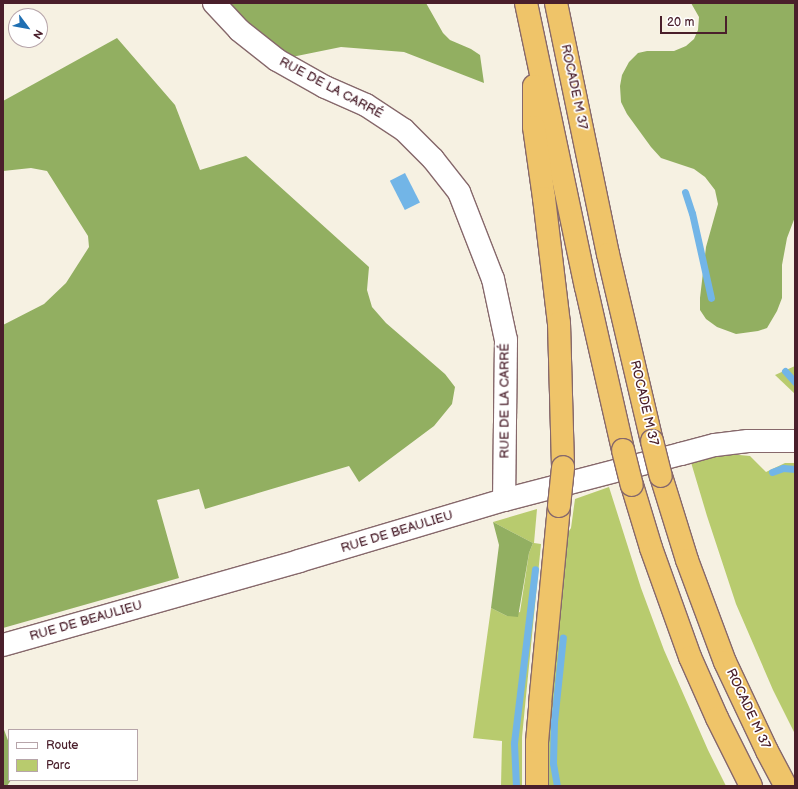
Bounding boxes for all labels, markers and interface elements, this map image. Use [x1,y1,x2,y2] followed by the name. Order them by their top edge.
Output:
[8,8,48,48] north arrow
[662,8,729,34] scale bar
[667,15,694,30] text: 20 m
[30,27,45,41] text: N
[557,43,591,131] street label: ROCADE M 37
[276,54,386,122] street label: RUE DE LA CARRÉ
[497,343,513,459] street label: RUE DE LA CARRÉ
[627,359,661,447] street label: ROCADE M 37
[339,507,455,557] street label: RUE DE BEAULIEU
[28,597,144,645] street label: RUE DE BEAULIEU
[723,666,773,752] street label: ROCADE M 37
[8,729,138,781] legend
[46,738,78,753] text: Route
[46,758,70,773] text: Parc

